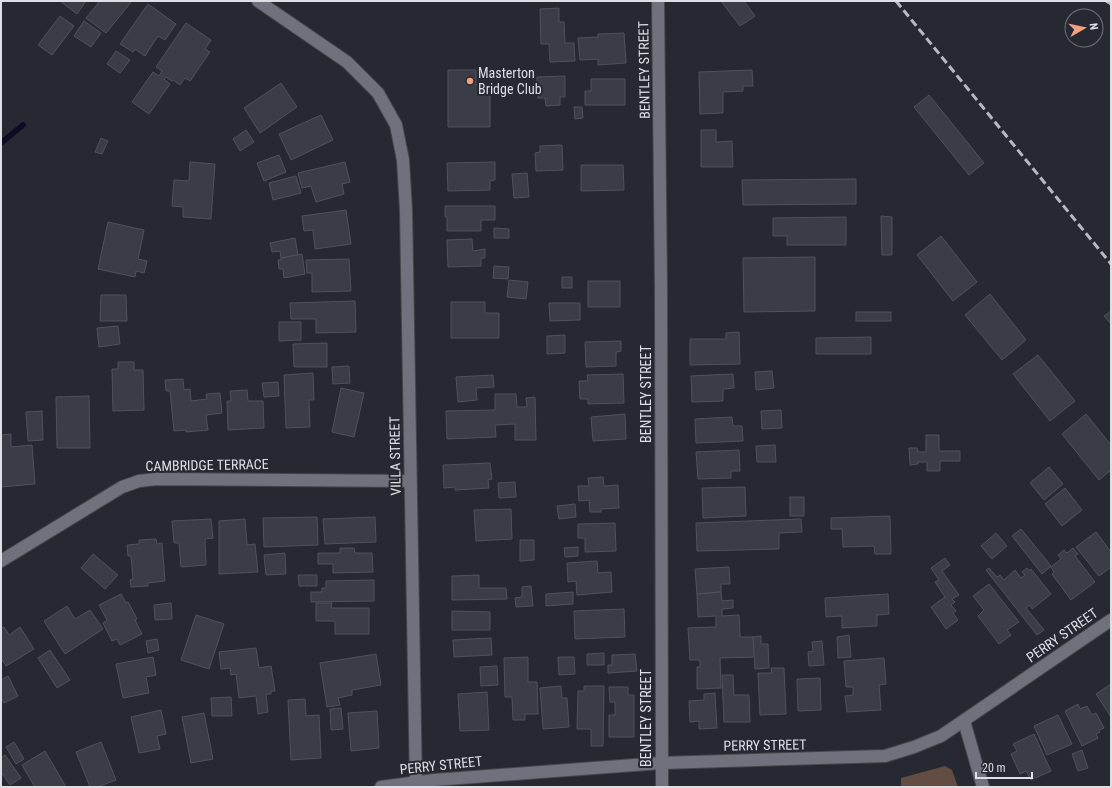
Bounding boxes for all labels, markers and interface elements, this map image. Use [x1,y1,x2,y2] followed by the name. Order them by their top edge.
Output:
[1064,8,1104,48] north arrow
[635,21,653,119] street label: BENTLEY STREET
[1086,22,1100,31] text: N
[478,65,542,97] place label: Masterton Bridge Club
[465,76,475,86] marker: Masterton Bridge Club
[638,345,654,443] street label: BENTLEY STREET
[386,416,404,496] street label: VILLA STREET
[145,456,269,474] street label: CAMBRIDGE TERRACE
[1023,605,1101,665] street label: PERRY STREET
[638,669,654,767] street label: BENTLEY STREET
[723,736,807,754] street label: PERRY STREET
[399,753,483,777] street label: PERRY STREET
[976,754,1032,780] scale bar
[982,761,1006,775] text: 20 m

